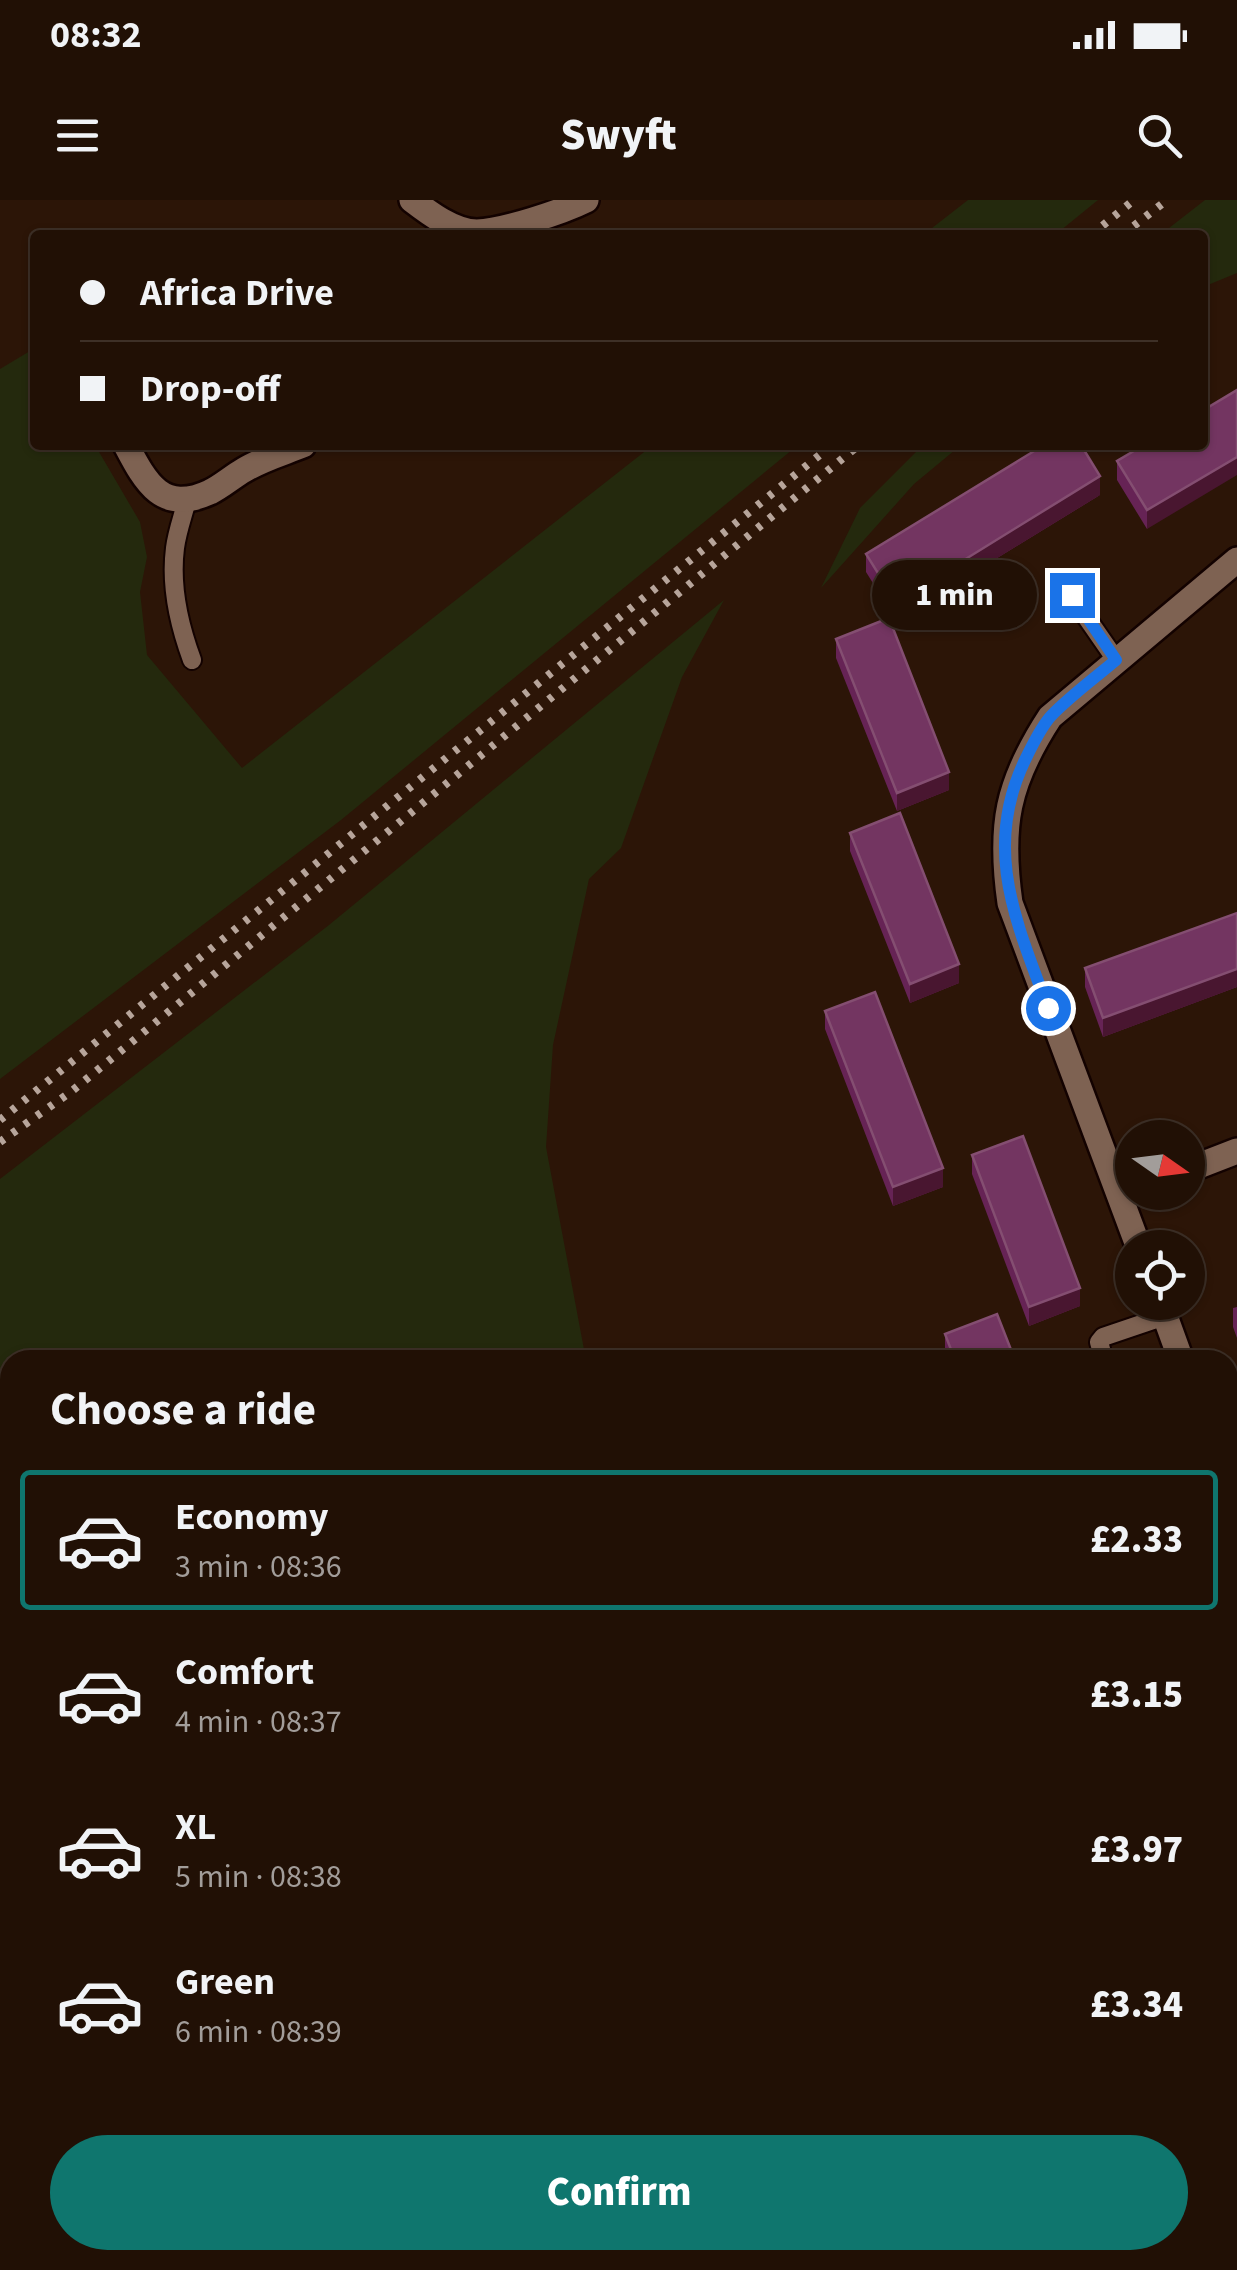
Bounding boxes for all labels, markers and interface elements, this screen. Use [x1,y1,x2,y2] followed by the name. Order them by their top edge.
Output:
[50,8,142,62] text: 08:32
[560,103,677,167] text: Swyft
[50,108,105,163] icon: menu
[1132,108,1187,163] icon: search
[140,266,334,320] text: Africa Drive
[140,362,280,416] text: Drop-off
[872,560,1037,630] callout: 1 min
[915,572,994,618] text: 1 min
[1050,573,1095,618] route end
[1026,986,1071,1031] route start
[1115,1120,1205,1210] north arrow
[1115,1120,1205,1320] map controls
[1115,1230,1205,1320] button: locate
[50,1378,316,1442] text: Choose a ride
[175,1490,328,1544] text: Economy
[55,1495,145,1585] icon: car
[1090,1513,1183,1567] text: £2.33
[175,1544,342,1590] text: 3 min · 08:36
[175,1645,314,1699] text: Comfort
[55,1650,145,1740] icon: car
[1090,1668,1183,1722] text: £3.15
[175,1699,342,1745] text: 4 min · 08:37
[175,1800,216,1854] text: XL
[55,1805,145,1895] icon: car
[1090,1823,1183,1877] text: £3.97
[175,1854,342,1900] text: 5 min · 08:38
[175,1955,275,2009] text: Green
[55,1960,145,2050] icon: car
[1090,1978,1183,2032] text: £3.34
[175,2009,342,2055] text: 6 min · 08:39
[50,2135,1188,2250] button: Confirm

